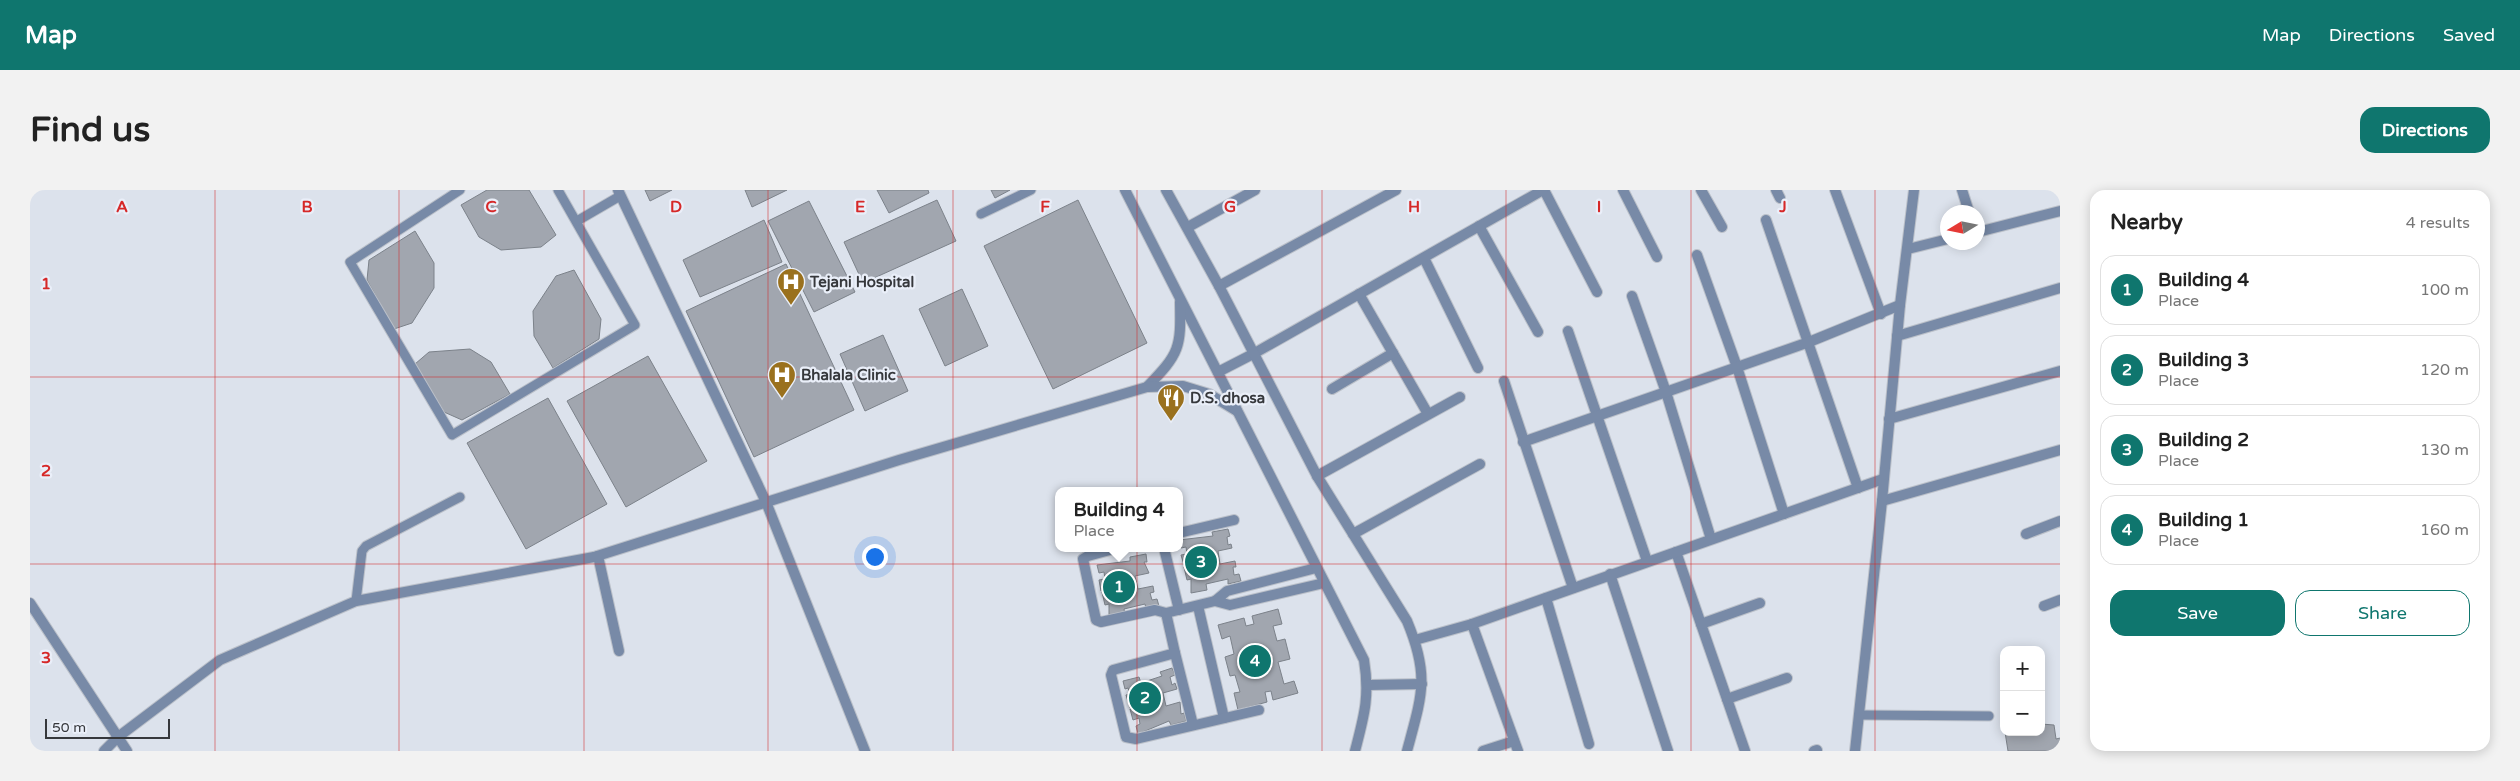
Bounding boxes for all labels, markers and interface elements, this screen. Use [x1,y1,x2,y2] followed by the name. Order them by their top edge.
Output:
[25,21,77,50] text: Map
[2262,24,2301,46] text: Map
[2329,24,2415,46] text: Directions
[2443,24,2495,46] text: Saved
[2360,107,2490,153] button: Directions
[30,109,150,151] text: Find us
[116,197,128,217] text: A
[301,197,313,217] text: B
[485,197,497,217] text: C
[670,197,682,217] text: D
[855,197,865,217] text: E
[1040,197,1050,217] text: F
[1224,197,1236,217] text: G
[1408,197,1420,217] text: H
[1597,197,1601,217] text: I
[1778,197,1787,217] text: J
[1940,205,1985,250] north arrow
[2110,210,2183,235] text: Nearby
[2406,213,2470,233] text: 4 results
[776,267,806,306] hospital icon: Tejani Hospital
[2158,269,2249,291] text: Building 4
[809,273,914,292] place label: Tejani Hospital
[41,274,51,294] text: 1
[2122,280,2132,300] text: 1
[2420,280,2469,300] text: 100 m
[2158,291,2199,311] text: Place
[2158,349,2249,371] text: Building 3
[767,360,797,399] hospital icon: Bhalala Clinic
[2122,360,2132,380] text: 2
[2420,360,2469,380] text: 120 m
[801,366,896,384] place label: Bhalala Clinic
[2158,371,2199,391] text: Place
[1156,383,1186,422] restaurant icon: D.S. dhosa
[1190,389,1265,407] place label: D.S. dhosa
[2158,429,2249,451] text: Building 2
[2122,440,2132,460] text: 3
[2420,440,2469,460] text: 130 m
[2158,451,2199,471] text: Place
[41,461,51,481] text: 2
[1055,487,1183,552] popup
[1073,499,1165,521] text: Building 4
[2158,509,2249,531] text: Building 1
[2122,520,2132,540] text: 4
[2420,520,2469,540] text: 160 m
[1073,521,1115,541] text: Place
[2158,531,2199,551] text: Place
[1185,543,1217,581] pin: 3
[862,544,888,570] your location
[1103,568,1135,606] pin: 1
[2110,590,2285,636] button: Save
[2295,590,2470,636] button: Share
[1239,642,1271,680] pin: 4
[2000,646,2045,736] map controls
[2000,646,2045,691] button: +
[41,648,51,668] text: 3
[1129,679,1161,717] pin: 2
[2000,691,2045,736] button: −
[45,716,170,739] scale bar
[52,719,86,736] text: 50 m

